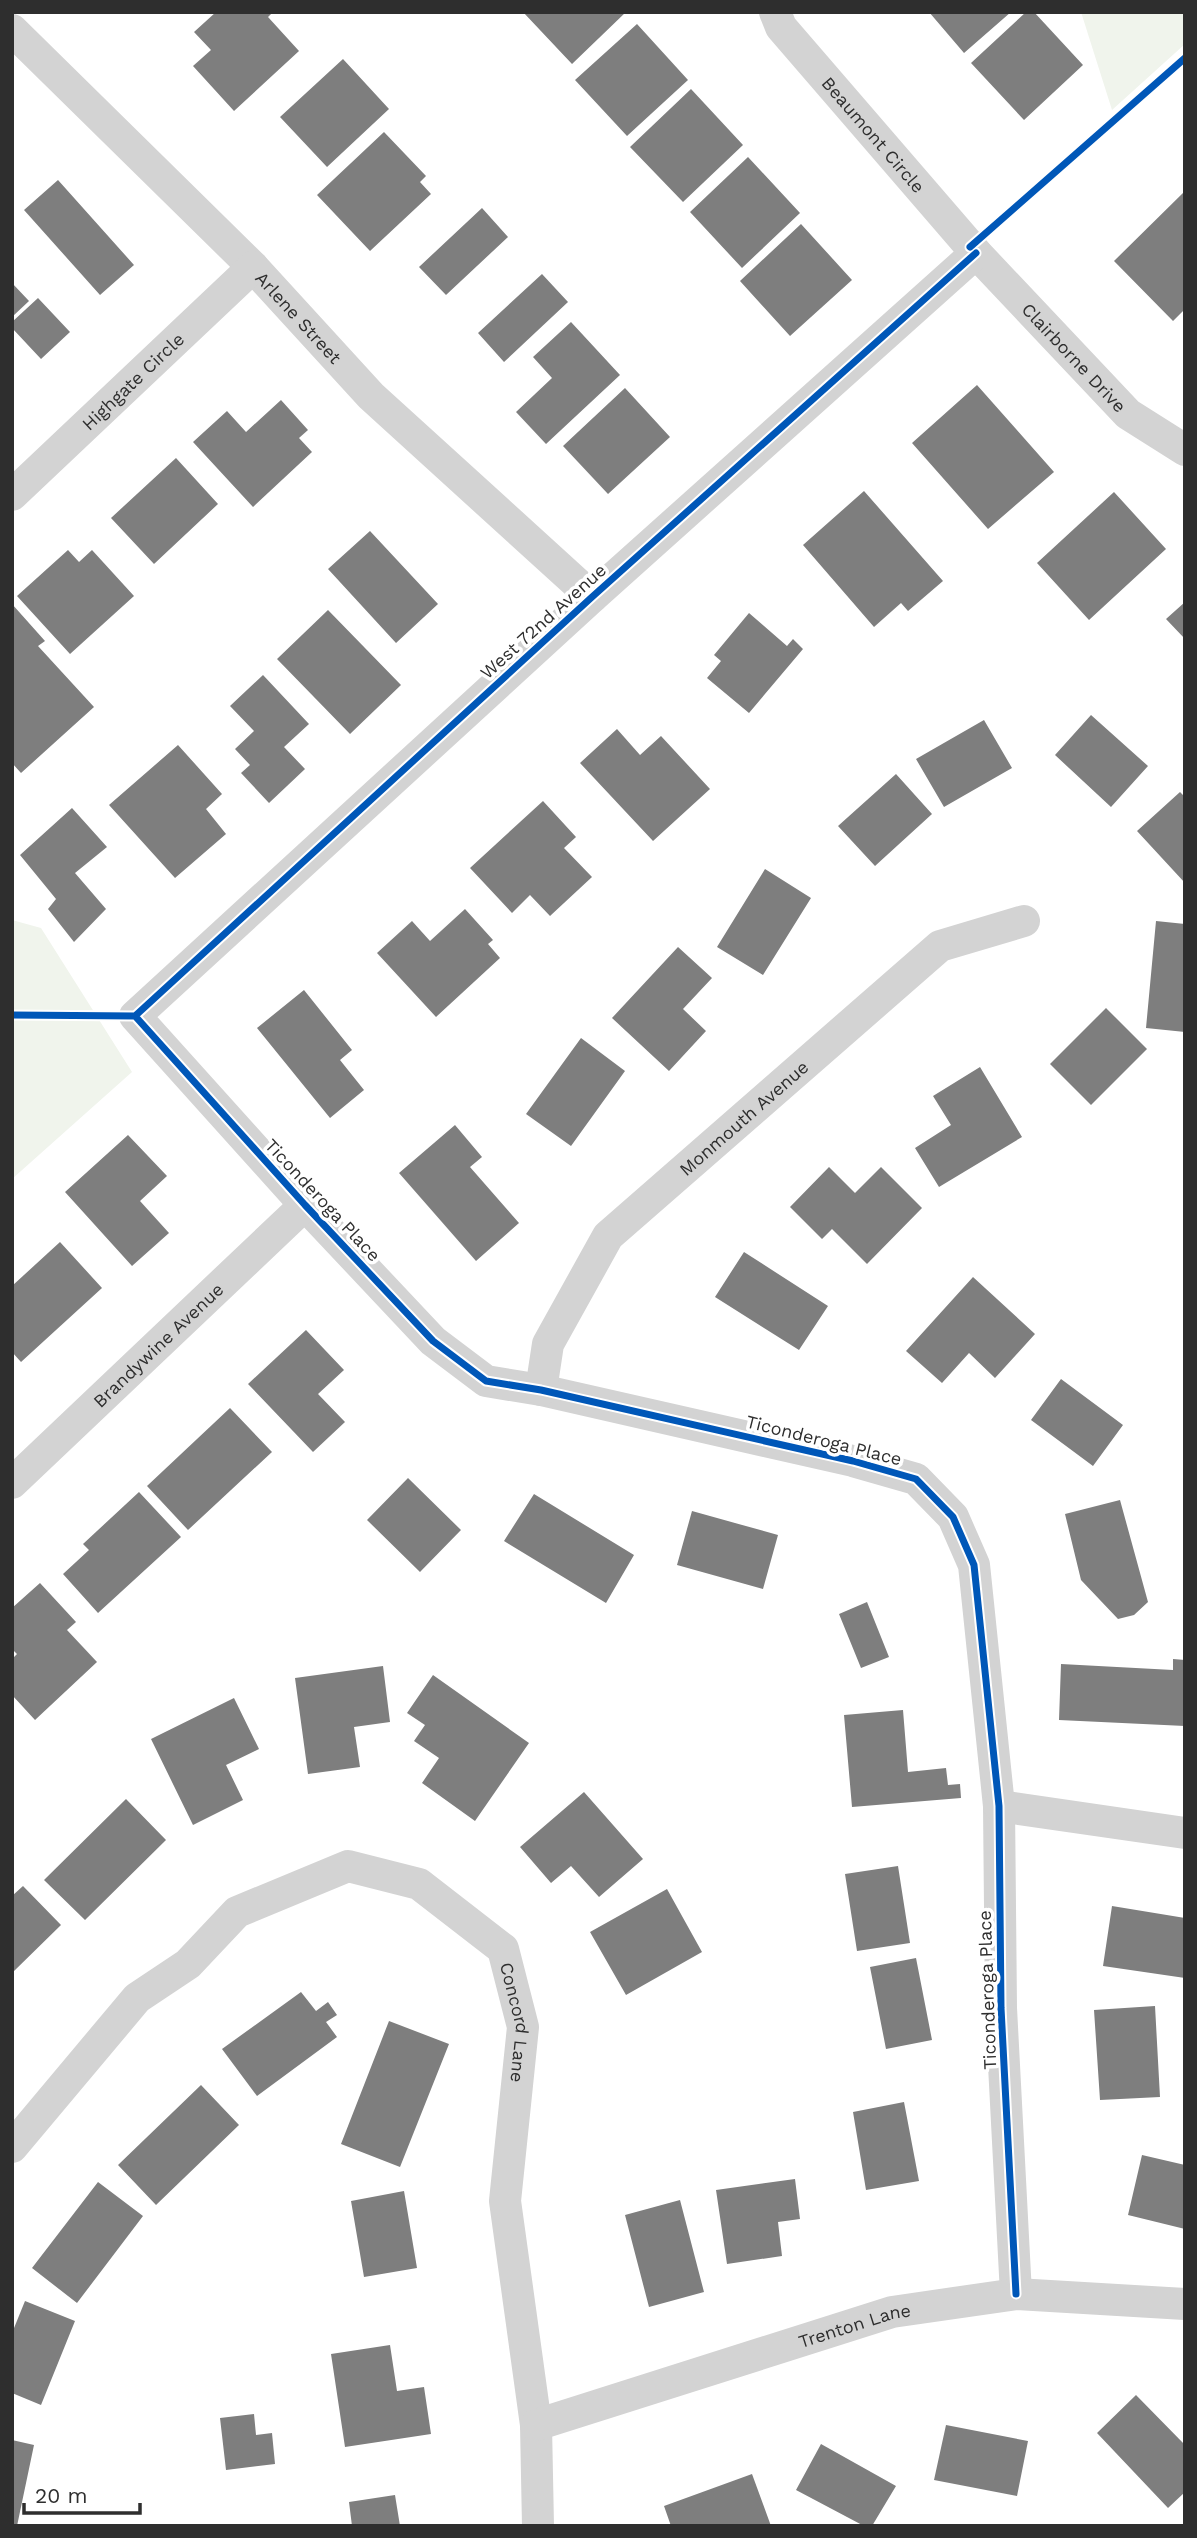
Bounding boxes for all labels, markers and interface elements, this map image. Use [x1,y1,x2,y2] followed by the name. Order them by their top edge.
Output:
[818,72,929,197] street label: Beaumont Circle
[252,267,346,368] street label: Arlene Street
[1018,298,1131,416] street label: Clairborne Drive
[77,328,188,434] street label: Highgate Circle
[476,559,610,683] street label: West 72nd Avenue
[675,1056,812,1180] street label: Monmouth Avenue
[261,1134,385,1266] street label: Ticonderoga Place
[88,1278,227,1411] street label: Brandywine Avenue
[744,1411,904,1469] street label: Ticonderoga Place
[974,1910,1000,2070] street label: Ticonderoga Place
[496,1960,534,2084] street label: Concord Lane
[796,2299,912,2352] street label: Trenton Lane
[24,2472,140,2516] scale bar
[35,2483,87,2508] text: 20 m

